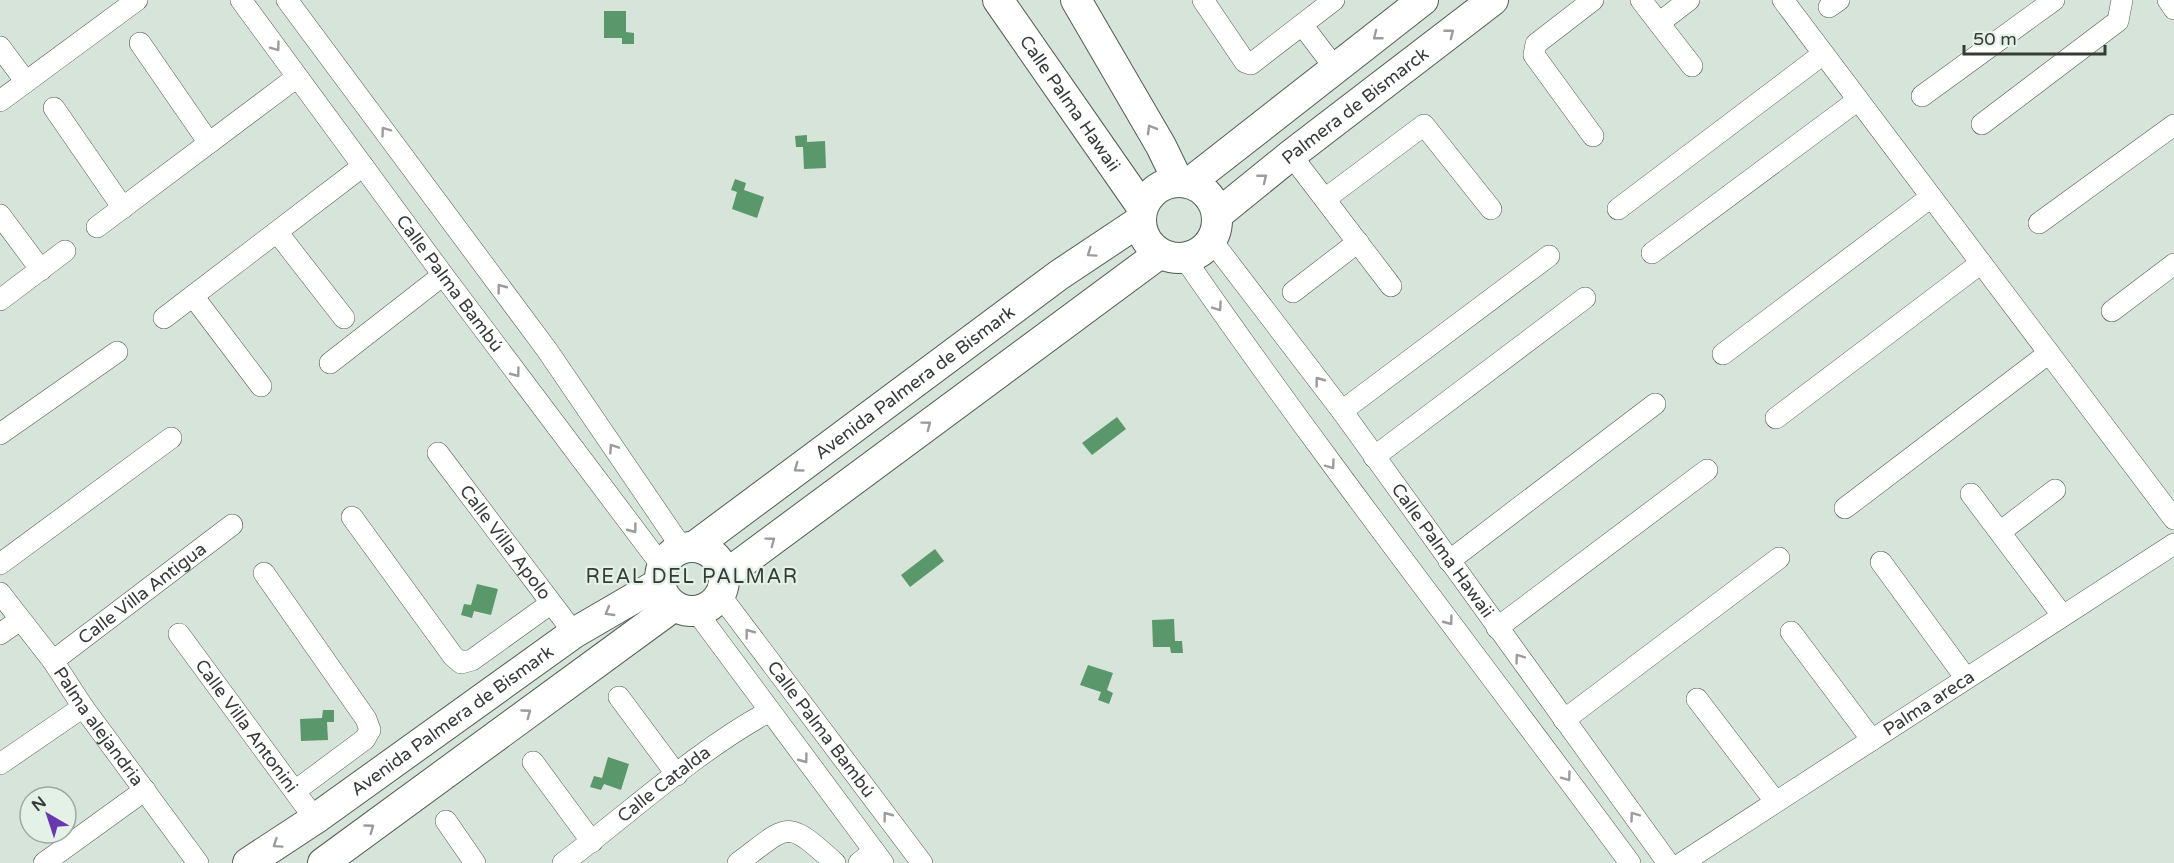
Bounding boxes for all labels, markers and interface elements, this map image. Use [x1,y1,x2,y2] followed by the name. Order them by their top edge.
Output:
[1964,18,2105,56] scale bar
[1973,28,2017,50] text: 50 m
[1373,29,1384,40] one-way arrow
[1443,29,1454,40] one-way arrow
[1015,31,1125,176] street label: Calle Palma Hawaii
[268,41,279,52] one-way arrow
[1277,42,1433,169] street label: Palmera de Bismarck
[1147,125,1159,135] one-way arrow
[381,127,392,138] one-way arrow
[1256,175,1267,186] one-way arrow
[392,210,508,356] street label: Calle Palma Bambú
[1086,246,1097,257] one-way arrow
[497,284,508,295] one-way arrow
[1211,300,1222,311] one-way arrow
[810,301,1019,464] street label: Avenida Palmera de Bismark
[509,366,520,377] one-way arrow
[1315,377,1326,388] one-way arrow
[921,421,932,432] one-way arrow
[609,443,620,454] one-way arrow
[1324,459,1335,470] one-way arrow
[794,461,805,472] one-way arrow
[1387,479,1499,622] street label: Calle Palma Hawaii
[455,481,556,604] street label: Calle Villa Apolo
[626,522,637,533] one-way arrow
[74,538,211,649] street label: Calle Villa Antigua
[765,538,776,549] one-way arrow
[585,565,799,589] district label: REAL DEL PALMAR
[605,605,615,617] one-way arrow
[1442,614,1453,625] one-way arrow
[745,629,756,640] one-way arrow
[347,640,558,801] street label: Avenida Palmera de Bismark
[1515,654,1526,665] one-way arrow
[190,655,303,797] street label: Calle Villa Antonini
[763,656,880,802] street label: Calle Palma Bambú
[49,663,148,790] street label: Palma alejandria
[1879,665,1978,741] street label: Palma areca
[521,709,532,720] one-way arrow
[613,741,715,827] street label: Calle Catalda
[797,752,808,763] one-way arrow
[1559,770,1570,781] one-way arrow
[18,785,78,845] north arrow
[28,792,50,816] text: N
[1630,811,1641,822] one-way arrow
[883,812,894,823] one-way arrow
[364,825,375,836] one-way arrow
[273,836,283,848] one-way arrow

